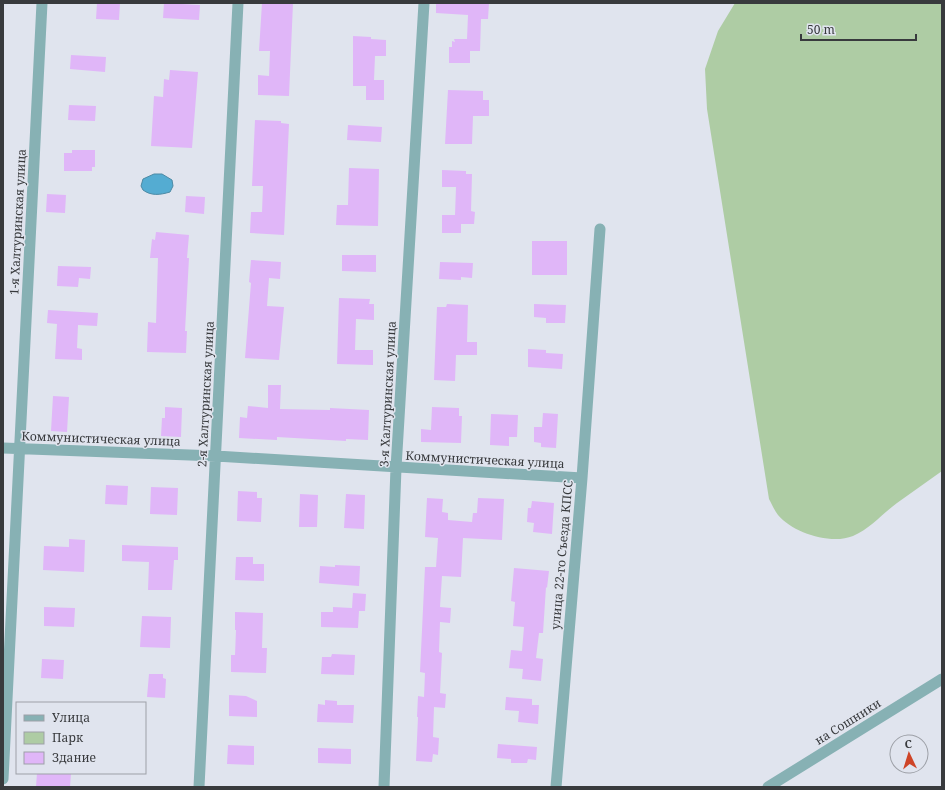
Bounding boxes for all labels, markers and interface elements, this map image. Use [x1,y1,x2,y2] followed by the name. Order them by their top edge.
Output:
[801,16,916,42] scale bar
[807,21,835,38] text: 50 m
[5,148,30,296] street label: 1-я Халтуринская улица
[193,320,218,468] street label: 2-я Халтуринская улица
[375,320,400,468] street label: 3-я Халтуринская улица
[21,427,181,450] street label: Коммунистическая улица
[405,447,565,472] street label: Коммунистическая улица
[546,480,577,630] street label: улица 22-го Съезда КПСС
[811,695,884,749] street label: на Сошники
[16,702,146,774] legend
[52,709,90,726] text: Улица
[52,729,84,746] text: Парк
[889,734,929,774] north arrow
[904,736,912,751] text: С
[52,749,96,766] text: Здание

